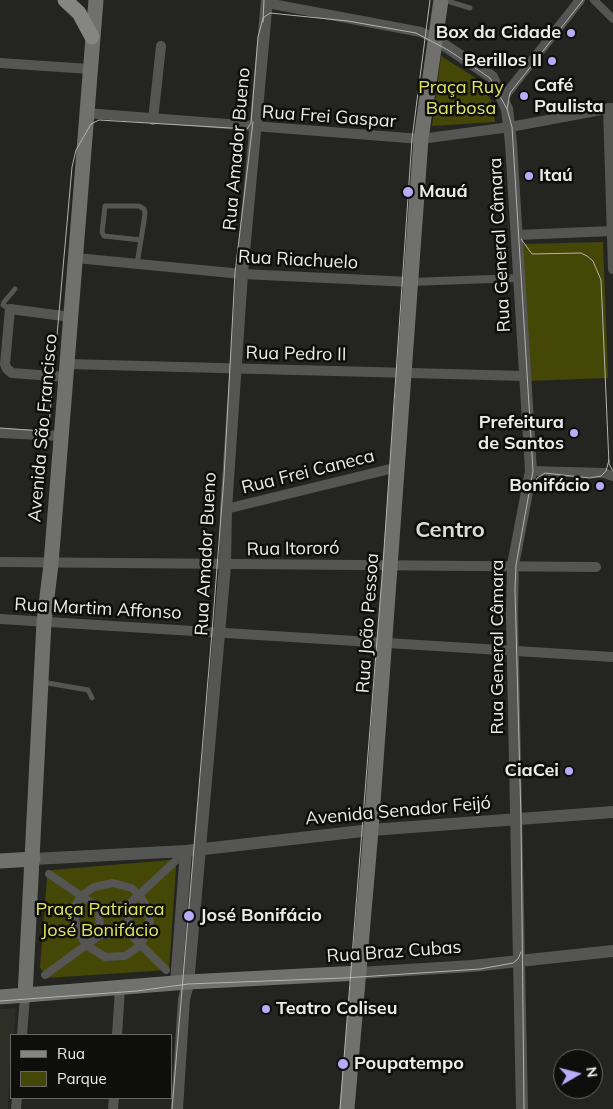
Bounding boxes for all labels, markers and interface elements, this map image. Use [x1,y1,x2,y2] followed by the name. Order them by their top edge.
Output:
[436,22,561,44] place label: Box da Cidade
[565,27,577,39] marker: Box da Cidade
[464,50,542,72] place label: Berillos II
[546,55,558,67] marker: Berillos II
[219,67,255,231] street label: Rua Amador Bueno
[534,75,604,118] place label: Café Paulista
[418,77,504,120] park label: Praça Ruy Barbosa
[518,90,530,102] marker: Café Paulista
[261,102,397,132] street label: Rua Frei Gaspar
[485,157,515,333] street label: Rua General Câmara
[539,165,573,187] place label: Itaú
[523,170,535,182] marker: Itaú
[419,181,468,203] place label: Mauá
[401,185,415,199] marker: Mauá
[237,246,359,274] street label: Rua Riachuelo
[24,333,62,523] street label: Avenida São Francisco
[245,342,347,366] street label: Rua Pedro II
[478,412,564,454] place label: Prefeitura de Santos
[568,427,580,439] marker: Prefeitura de Santos
[239,445,377,499] street label: Rua Frei Caneca
[191,472,221,636] street label: Rua Amador Bueno
[509,475,590,497] place label: Bonifácio
[594,480,606,492] marker: Bonifácio
[415,517,485,543] district label: Centro
[246,537,340,561] street label: Rua Itororó
[352,552,384,694] street label: Rua João Pessoa
[487,560,509,734] street label: Rua General Câmara
[14,594,182,624] street label: Rua Martim Affonso
[505,760,559,782] place label: CiaCei
[563,765,575,777] marker: CiaCei
[304,792,492,830] street label: Avenida Senador Feijó
[35,899,165,942] park label: Praça Patriarca José Bonifácio
[200,905,322,927] place label: José Bonifácio
[182,909,196,923] marker: José Bonifácio
[326,937,462,967] street label: Rua Braz Cubas
[276,998,397,1020] place label: Teatro Coliseu
[260,1003,272,1015] marker: Teatro Coliseu
[10,1034,172,1099] legend
[57,1044,85,1063] text: Rua
[553,1049,603,1099] north arrow
[354,1053,464,1075] place label: Poupatempo
[336,1057,350,1071] marker: Poupatempo
[582,1066,602,1079] text: N
[57,1069,107,1088] text: Parque

